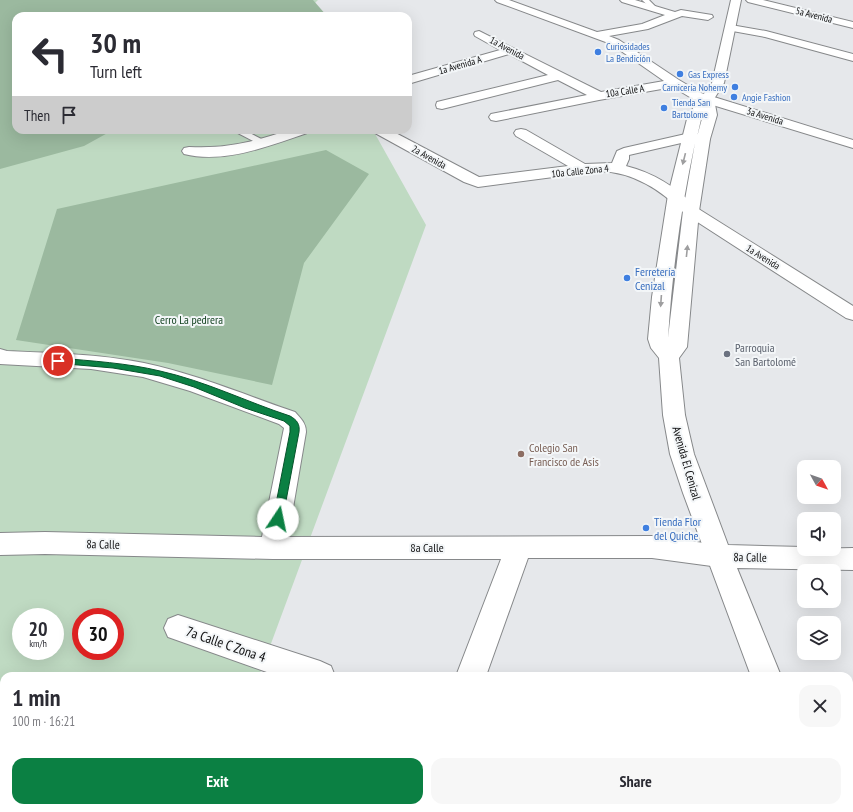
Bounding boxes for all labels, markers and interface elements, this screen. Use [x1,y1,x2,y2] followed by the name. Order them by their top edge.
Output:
[794,4,834,26] street label: 5a Avenida
[90,24,141,61] text: 30 m
[24,28,76,80] icon: left
[487,33,527,63] street label: 1a Avenida
[606,40,650,65] place label: Curiosidades La Bendición
[593,47,603,57] marker: Curiosidades La Bendición
[437,53,483,77] street label: 1a Avenida A
[90,60,142,83] text: Turn left
[688,68,729,81] place label: Gas Express
[675,69,685,79] marker: Gas Express
[605,81,646,100] street label: 10a Calle A
[662,81,727,94] place label: Carnicería Nohemy
[730,82,740,92] marker: Carnicería Nohemy
[742,91,791,104] place label: Angie Fashion
[729,92,739,102] marker: Angie Fashion
[672,96,710,121] place label: Tienda San Bartolome
[659,103,669,113] marker: Tienda San Bartolome
[58,104,80,126] icon: arrive
[745,104,785,128] street label: 3a Avenida
[24,106,50,125] text: Then
[409,142,449,172] street label: 2a Avenida
[681,153,687,166] one-way arrow
[551,161,610,180] street label: 10a Calle Zona 4
[744,242,782,272] street label: 1a Avenida
[684,245,690,257] one-way arrow
[635,264,675,293] place label: Ferretería Cenizal
[622,273,632,283] marker: Ferretería Cenizal
[657,295,664,307] one-way arrow
[155,312,223,327] park label: Cerro La pedrera
[735,340,796,369] place label: Parroquia San Bartolomé
[41,344,75,378] pin
[722,349,732,359] marker: Parroquia San Bartolomé
[47,350,69,372] icon: arrive
[669,425,705,502] street label: Avenida El Cenizal
[529,440,599,469] place label: Colegio San Francisco de Asis
[516,449,526,459] marker: Colegio San Francisco de Asis
[797,460,841,504] north arrow
[797,460,841,660] map controls
[257,498,299,540] position arrow
[797,512,841,556] button: sound
[654,514,702,543] place label: Tienda Flor del Quiche
[641,523,651,533] marker: Tienda Flor del Quiche
[86,536,120,552] street label: 8a Calle
[410,540,444,555] street label: 8a Calle
[733,549,767,565] street label: 8a Calle
[797,564,841,608] button: search
[72,608,124,660] speed limit sign: 30
[28,616,48,642] text: 20
[797,616,841,660] button: layers
[184,622,269,666] street label: 7a Calle C Zona 4
[29,637,47,650] text: km/h
[12,682,60,713] text: 1 min
[799,685,841,727] button: close
[12,713,75,730] text: 100 m · 16:21
[12,758,423,804] button: Exit
[431,758,841,804] button: Share

